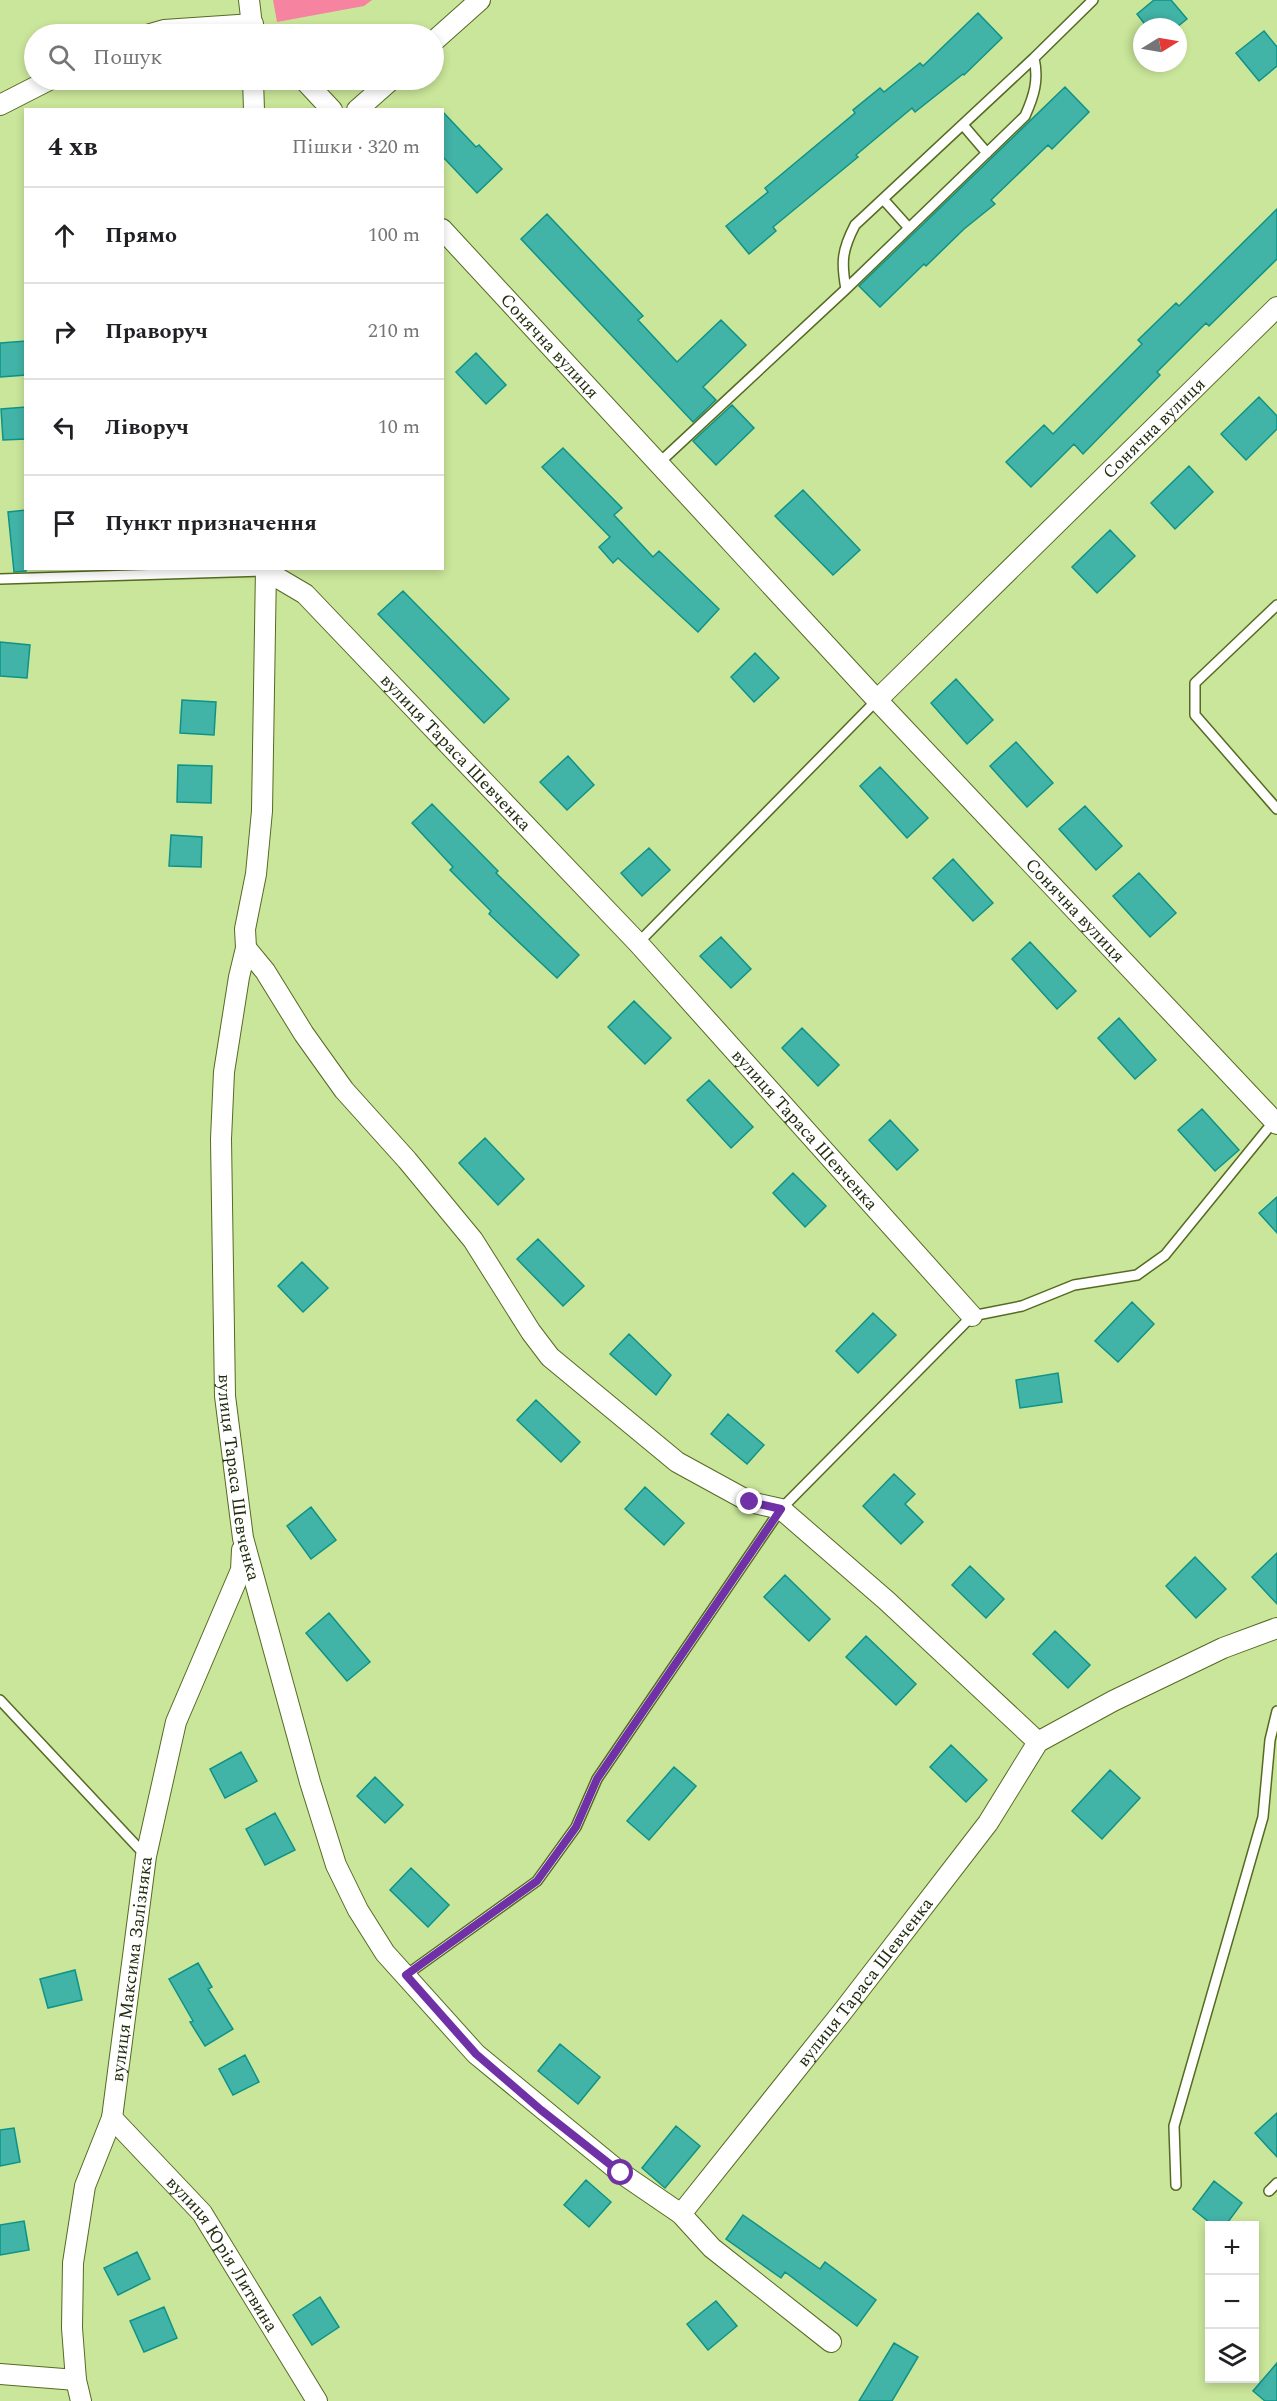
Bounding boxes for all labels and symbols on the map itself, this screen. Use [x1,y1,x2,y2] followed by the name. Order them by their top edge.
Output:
[1133,18,1187,72] north arrow
[494,287,605,405] street label: Сонячна вулиця
[1096,371,1212,486] street label: Сонячна вулиця
[374,668,538,838] street label: вулиця Тараса Шевченка
[1019,852,1131,969] street label: Сонячна вулиця
[725,1043,884,1217] street label: вулиця Тараса Шевченка
[211,1374,267,1584] street label: вулиця Тараса Шевченка
[736,1488,762,1514] route end
[104,1855,160,2083] street label: вулиця Максима Залізняка
[790,1891,940,2073] street label: вулиця Тараса Шевченка
[607,2159,633,2185] route start
[160,2170,285,2338] street label: вулиця Юрія Литвина

